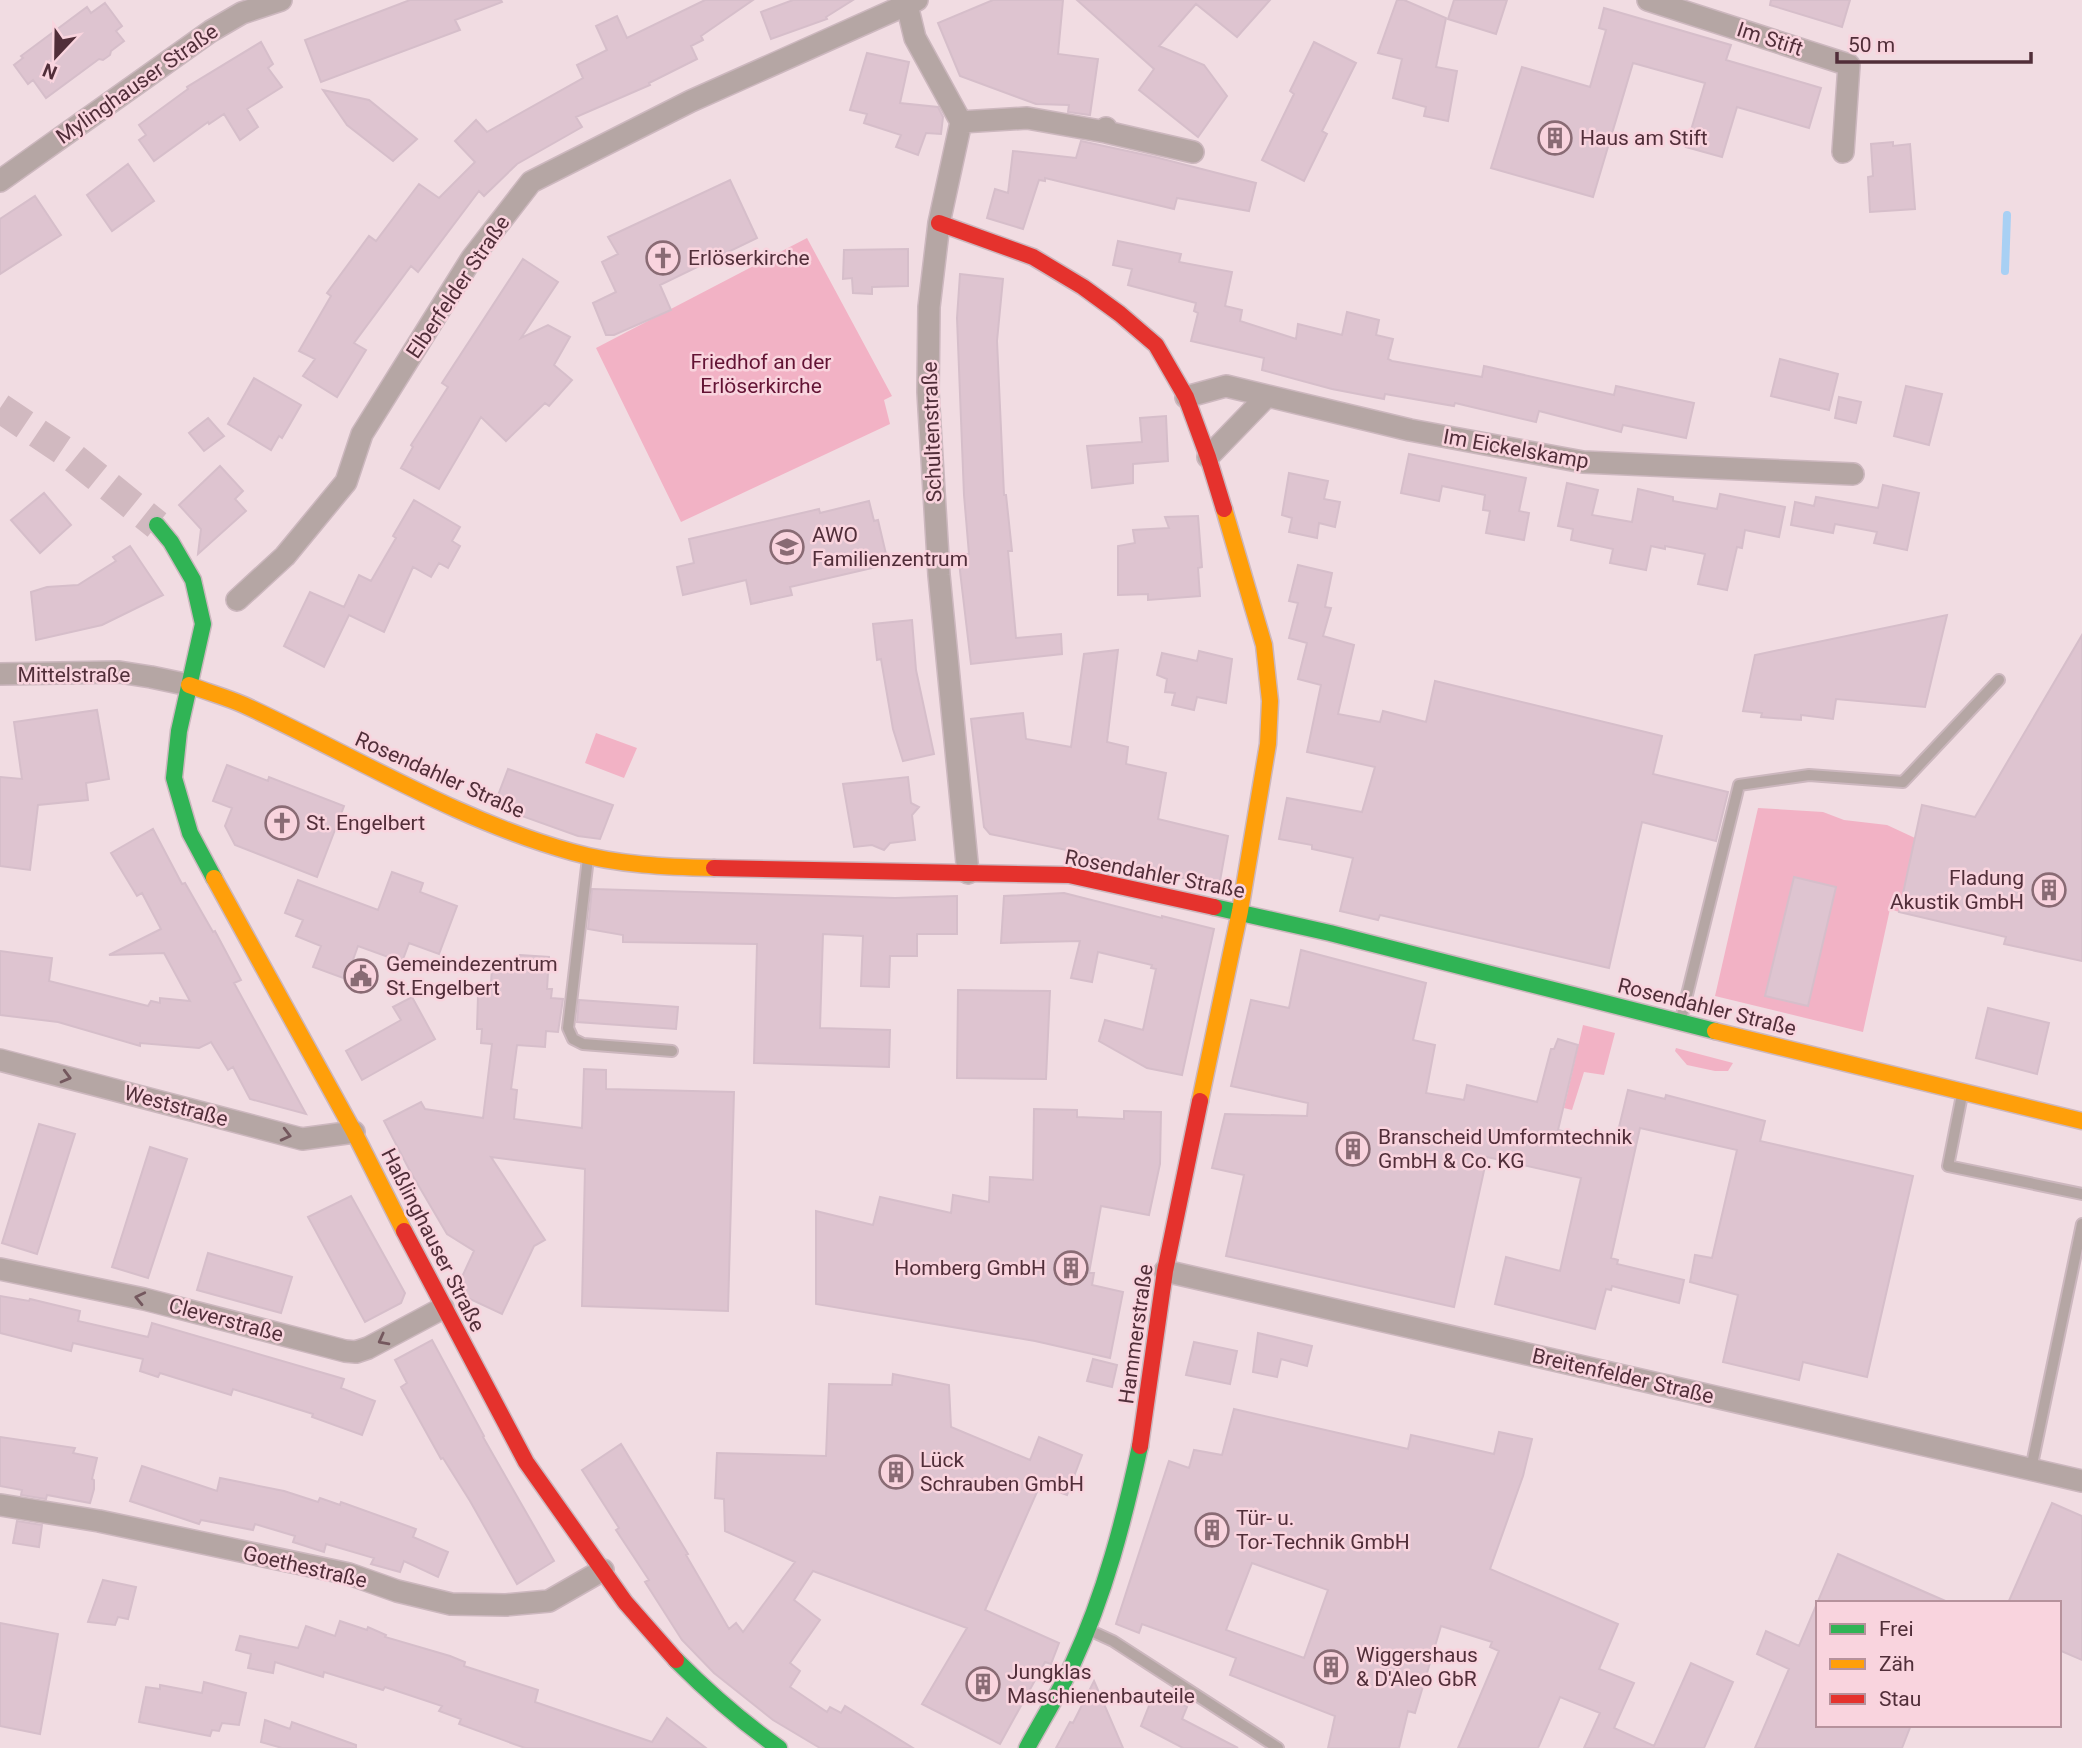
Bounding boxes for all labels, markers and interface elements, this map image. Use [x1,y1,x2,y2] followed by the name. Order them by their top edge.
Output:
[1734,17,1806,61] street label: Im Stift
[52,19,222,149] street label: Mylinghauser Straße
[21,21,91,91] north arrow
[1837,21,2031,65] scale bar
[1848,33,1895,57] text: 50 m
[39,58,60,84] text: N
[1536,119,1574,157] building icon: Haus am Stift
[1580,126,1708,150] place label: Haus am Stift
[401,211,515,363] street label: Elberfelder Straße
[644,239,682,277] church icon: Erlöserkirche
[688,246,810,270] place label: Erlöserkirche
[691,350,831,398] park label: Friedhof an der Erlöserkirche
[918,361,946,503] street label: Schultenstraße
[1441,424,1591,474] street label: Im Eickelskamp
[812,523,968,571] place label: AWO Familienzentrum
[768,528,806,566] school or university icon: AWO Familienzentrum
[18,663,130,687] street label: Mittelstraße
[352,727,528,823] street label: Rosendahler Straße
[263,804,301,842] church icon: St. Engelbert
[306,811,425,835] place label: St. Engelbert
[1063,845,1247,903] street label: Rosendahler Straße
[1890,866,2024,914] place label: Fladung Akustik GmbH
[2030,871,2068,909] building icon: Fladung Akustik GmbH
[386,952,558,1000] place label: Gemeindezentrum St.Engelbert
[342,957,380,995] public building icon: Gemeindezentrum St.Engelbert
[1615,973,1799,1041] street label: Rosendahler Straße
[60,1069,72,1083] one-way arrow
[121,1081,231,1131] street label: Weststraße
[1378,1125,1633,1173] place label: Branscheid Umformtechnik GmbH & Co. KG
[280,1127,292,1141] one-way arrow
[1334,1130,1372,1168] building icon: Branscheid Umformtechnik GmbH & Co. KG
[376,1144,490,1336] street label: Haßlinghauser Straße
[1052,1249,1090,1287] building icon: Homberg GmbH
[894,1256,1046,1280] place label: Homberg GmbH
[1114,1263,1158,1405] street label: Hammerstraße
[134,1292,146,1306] one-way arrow
[166,1293,286,1347] street label: Cleverstraße
[377,1332,390,1345] one-way arrow
[1530,1343,1716,1409] street label: Breitenfelder Straße
[920,1448,1084,1496] place label: Lück Schrauben GmbH
[877,1453,915,1491] building icon: Lück Schrauben GmbH
[1236,1506,1410,1554] place label: Tür- u. Tor-Technik GmbH
[1193,1511,1231,1549] building icon: Tür- u. Tor-Technik GmbH
[241,1541,369,1593] street label: Goethestraße
[1816,1601,2061,1727] legend
[1879,1617,1914,1641] text: Frei
[1356,1643,1478,1691] place label: Wiggershaus & D'Aleo GbR
[1312,1648,1350,1686] building icon: Wiggershaus & D'Aleo GbR
[1879,1652,1915,1676] text: Zäh
[1007,1660,1195,1708] place label: Jungklas Maschienenbauteile
[964,1665,1002,1703] building icon: Jungklas Maschienenbauteile
[1879,1687,1921,1711] text: Stau

